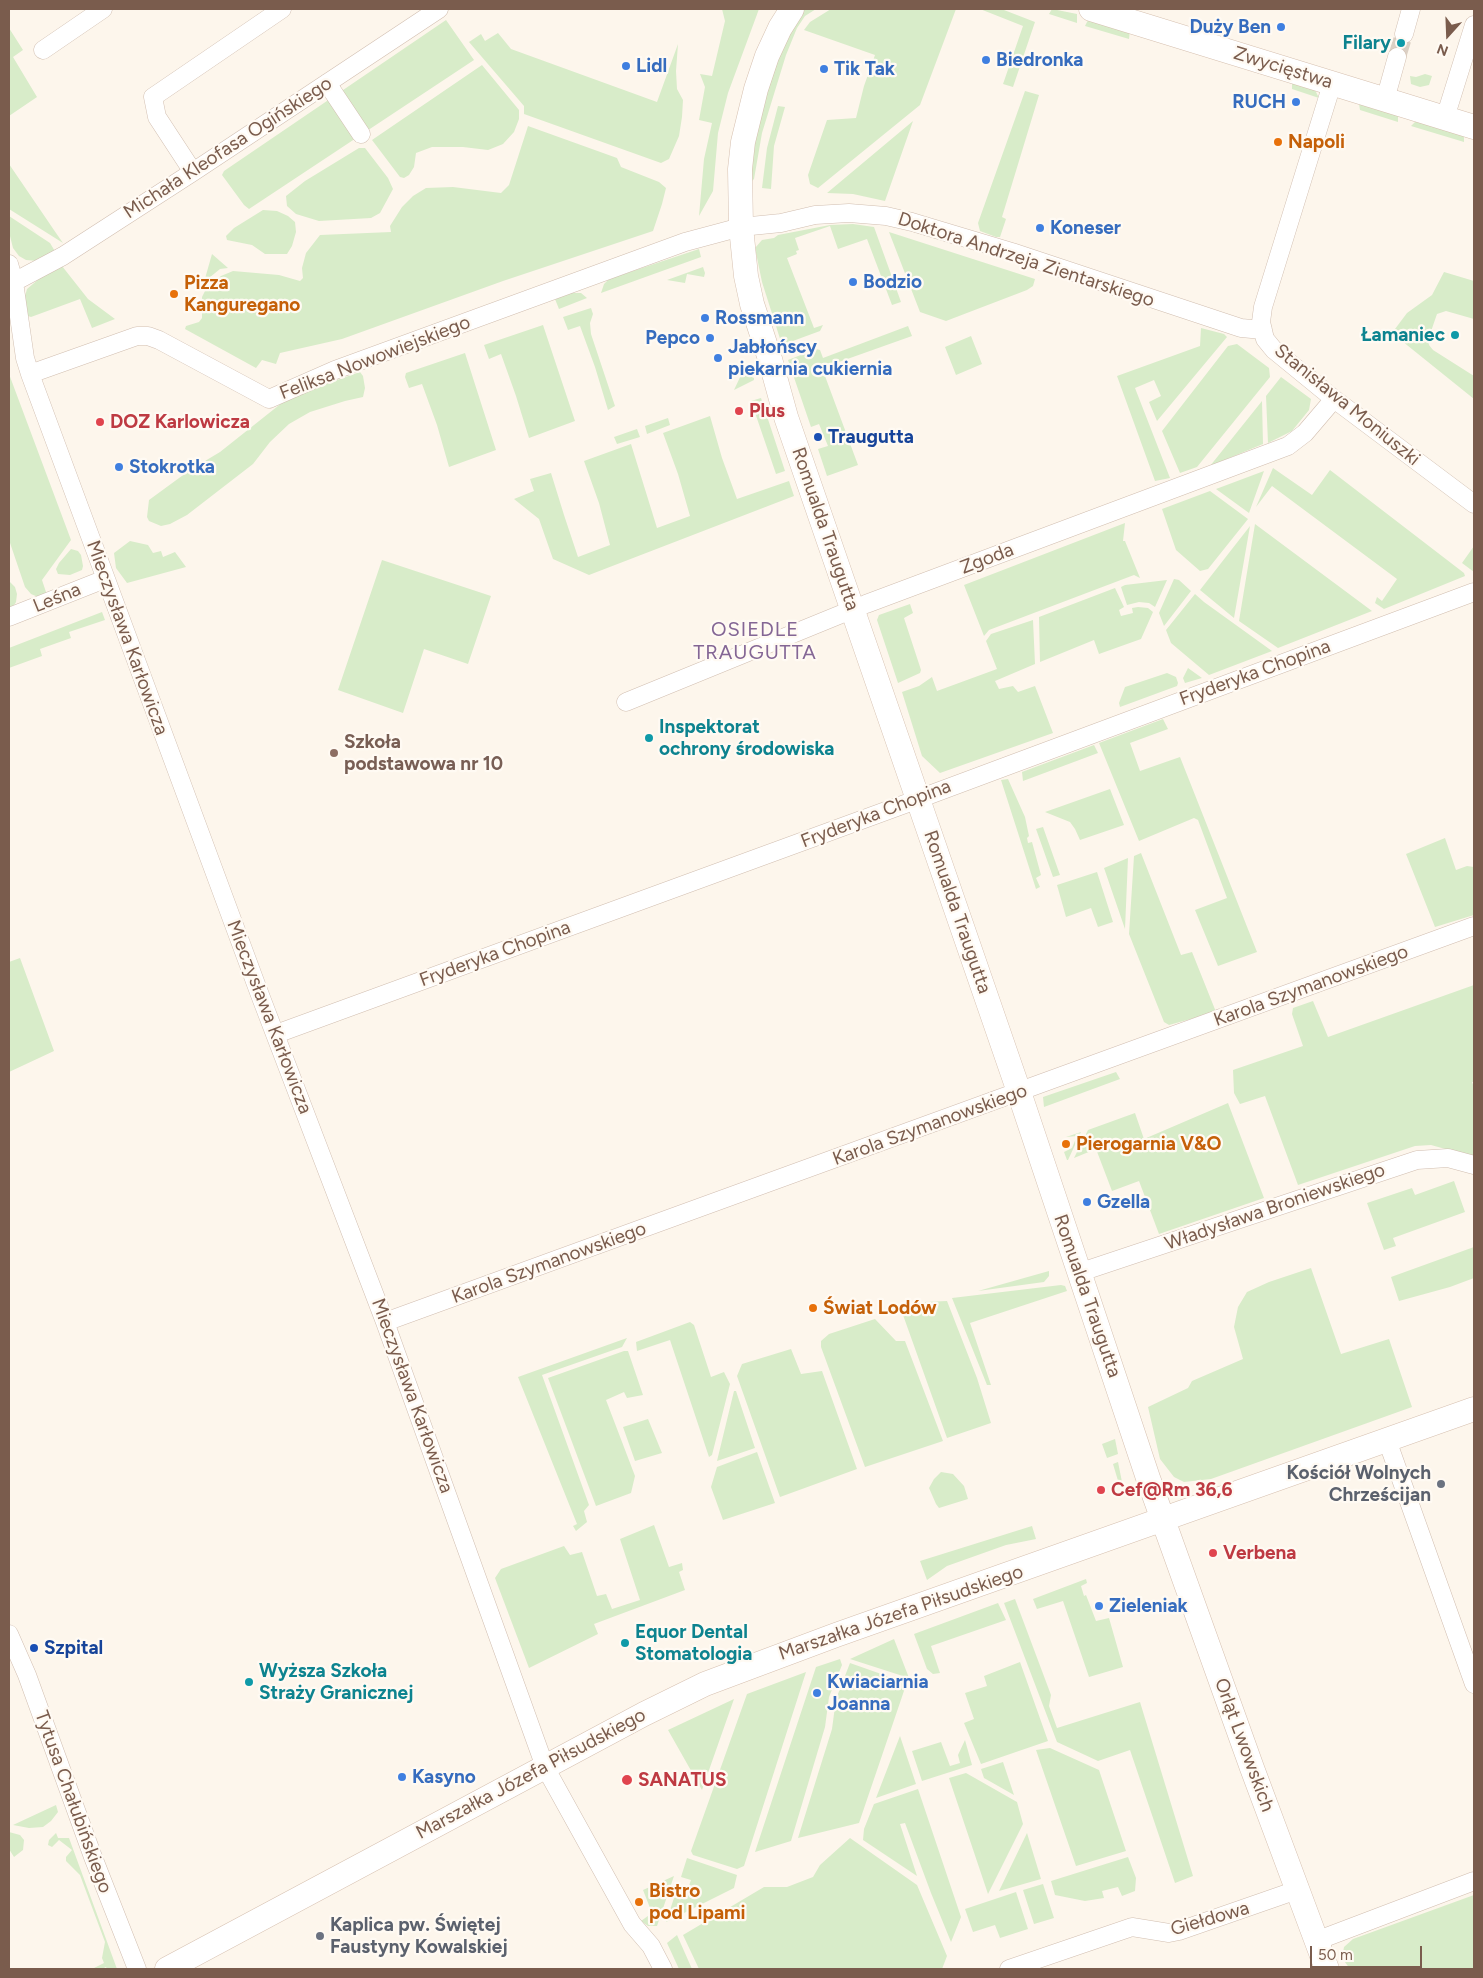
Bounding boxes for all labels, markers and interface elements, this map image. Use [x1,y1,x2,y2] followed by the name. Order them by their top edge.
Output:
[1423,10,1473,60] north arrow
[1189,16,1271,38] place label: Duży Ben
[1275,21,1287,33] marker: Duży Ben
[1343,32,1391,54] place label: Filary
[1395,37,1407,49] marker: Filary
[1435,40,1451,59] text: N
[1231,42,1335,94] street label: Zwycięstwa
[996,49,1083,71] place label: Biedronka
[980,54,992,66] marker: Biedronka
[636,55,667,77] place label: Lidl
[834,58,895,80] place label: Tik Tak
[620,60,632,72] marker: Lidl
[818,63,830,75] marker: Tik Tak
[120,72,336,224] street label: Michała Kleofasa Ogińskiego
[1232,91,1286,113] place label: RUCH
[1290,96,1302,108] marker: RUCH
[1288,131,1345,153] place label: Napoli
[1272,136,1284,148] marker: Napoli
[895,208,1157,312] street label: Doktora Andrzeja Zientarskiego
[1050,217,1121,239] place label: Koneser
[1034,222,1046,234] marker: Koneser
[863,271,922,293] place label: Bodzio
[184,272,300,316] place label: Pizza Kanguregano
[847,276,859,288] marker: Bodzio
[168,288,180,300] marker: Pizza Kanguregano
[715,307,804,329] place label: Rossmann
[276,311,474,405] street label: Feliksa Nowowiejskiego
[699,312,711,324] marker: Rossmann
[1361,324,1445,346] place label: Łamaniec
[645,327,700,349] place label: Pepco
[1449,329,1461,341] marker: Łamaniec
[704,332,716,344] marker: Pepco
[728,336,892,380] place label: Jabłońscy piekarnia cukiernia
[1270,339,1424,471] street label: Stanisława Moniuszki
[712,352,724,364] marker: Jabłońscy piekarnia cukiernia
[749,400,785,422] place label: Plus
[733,405,745,417] marker: Plus
[110,411,250,433] place label: DOZ Karlowicza
[94,416,106,428] marker: DOZ Karlowicza
[828,426,914,448] place label: Traugutta
[812,431,824,443] marker: Traugutta
[786,444,864,614] street label: Romualda Traugutta
[129,456,215,478] place label: Stokrotka
[113,461,125,473] marker: Stokrotka
[81,538,173,738] street label: Mieczysława Karłowicza
[957,538,1017,580] street label: Zgoda
[30,578,84,618] street label: Leśna
[692,618,818,665] district label: OSIEDLE TRAUGUTTA
[1176,635,1334,711] street label: Fryderyka Chopina
[659,716,834,760] place label: Inspektorat ochrony środowiska
[344,731,503,775] place label: Szkoła podstawowa nr 10
[643,732,655,744] marker: Inspektorat ochrony środowiska
[328,747,340,759] marker: Szkoła podstawowa nr 10
[798,775,954,853] street label: Fryderyka Chopina
[918,827,996,997] street label: Romualda Traugutta
[416,916,574,992] street label: Fryderyka Chopina
[222,917,316,1117] street label: Mieczysława Karłowicza
[1211,940,1411,1032] street label: Karola Szymanowskiego
[830,1079,1030,1171] street label: Karola Szymanowskiego
[1076,1133,1221,1155] place label: Pierogarnia V&O
[1060,1138,1072,1150] marker: Pierogarnia V&O
[1162,1159,1388,1255] street label: Władysława Broniewskiego
[1097,1191,1150,1213] place label: Gzella
[1081,1196,1093,1208] marker: Gzella
[1048,1211,1126,1381] street label: Romualda Traugutta
[449,1217,649,1309] street label: Karola Szymanowskiego
[366,1296,458,1496] street label: Mieczysława Karłowicza
[823,1297,937,1319] place label: Świat Lodów
[807,1302,819,1314] marker: Świat Lodów
[1286,1462,1431,1506] place label: Kościół Wolnych Chrześcijan
[1435,1478,1447,1490] marker: Kościół Wolnych Chrześcijan
[1111,1479,1232,1501] place label: Cef@Rm 36,6
[1095,1484,1107,1496] marker: Cef@Rm 36,6
[1223,1542,1296,1564] place label: Verbena
[1207,1547,1219,1559] marker: Verbena
[776,1560,1026,1666] street label: Marszałka Józefa Piłsudskiego
[1109,1595,1188,1617] place label: Zieleniak
[1093,1600,1105,1612] marker: Zieleniak
[635,1621,752,1665] place label: Equor Dental Stomatologia
[44,1637,103,1659] place label: Szpital
[619,1637,631,1649] marker: Equor Dental Stomatologia
[28,1642,40,1654] marker: Szpital
[259,1660,414,1704] place label: Wyższa Szkoła Straży Granicznej
[827,1671,929,1715] place label: Kwiaciarnia Joanna
[1209,1675,1279,1815] street label: Orląt Lwowskich
[243,1676,255,1688] marker: Wyższa Szkoła Straży Granicznej
[811,1687,823,1699] marker: Kwiaciarnia Joanna
[412,1704,650,1844] street label: Marszałka Józefa Piłsudskiego
[29,1708,117,1896] street label: Tytusa Chałubińskiego
[412,1766,476,1788] place label: Kasyno
[638,1769,726,1791] place label: SANATUS
[396,1771,408,1783] marker: Kasyno
[620,1773,634,1787] marker: SANATUS
[649,1880,746,1924] place label: Bistro pod Lipami
[633,1896,645,1908] marker: Bistro pod Lipami
[1168,1897,1252,1941] street label: Giełdowa
[330,1914,508,1958] place label: Kaplica pw. Świętej Faustyny Kowalskiej
[314,1930,326,1942] marker: Kaplica pw. Świętej Faustyny Kowalskiej
[1313,1936,1426,1968] scale bar
[1318,1946,1353,1964] text: 50 m

